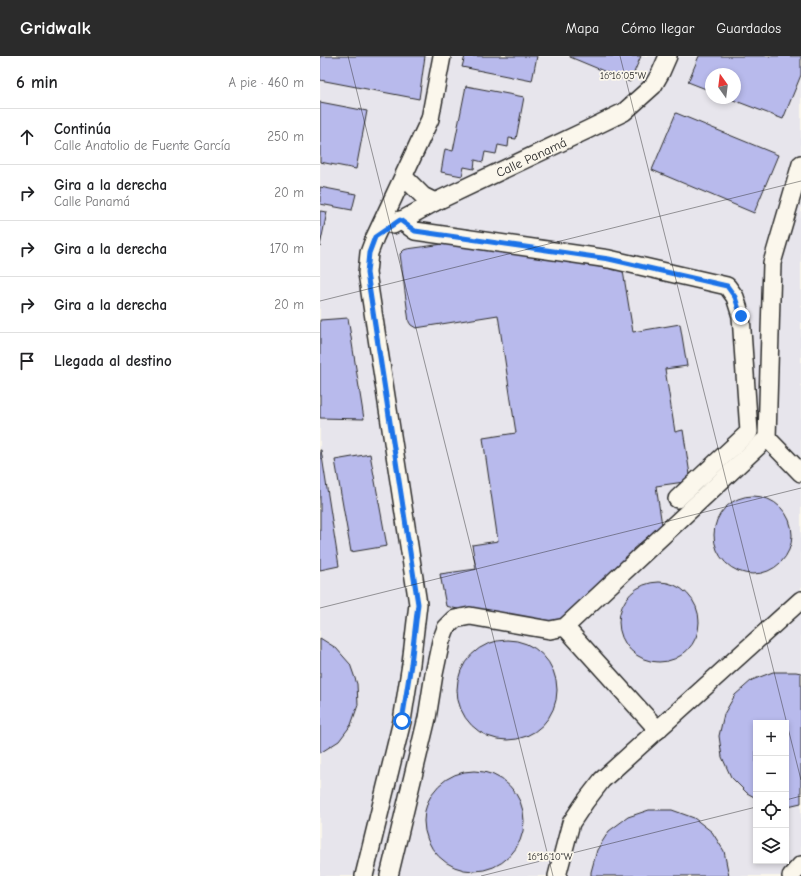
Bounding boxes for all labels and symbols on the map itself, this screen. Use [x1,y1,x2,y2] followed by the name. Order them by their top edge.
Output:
[705,68,741,104] north arrow
[600,70,646,82] text: 16°16'05"W
[494,135,569,180] street label: Calle Panamá
[732,307,750,325] route end
[393,712,411,730] route start
[528,851,573,863] text: 16°16'10"W

